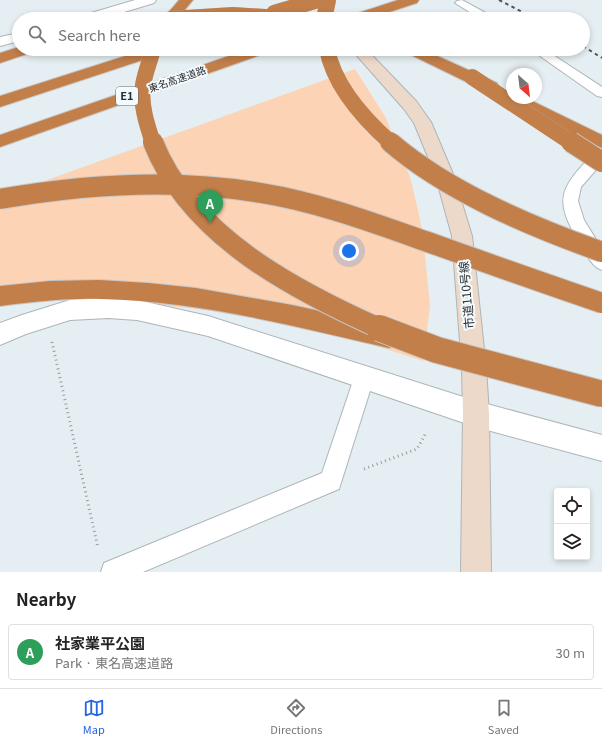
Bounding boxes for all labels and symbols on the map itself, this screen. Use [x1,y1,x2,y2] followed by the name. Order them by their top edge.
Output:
[146,62,208,95] street label: 東名高速道路
[506,68,542,104] north arrow
[116,87,138,105] road number: E1
[197,190,223,223] pin: A
[339,241,359,261] your location
[454,261,477,330] street label: 市道110号線

